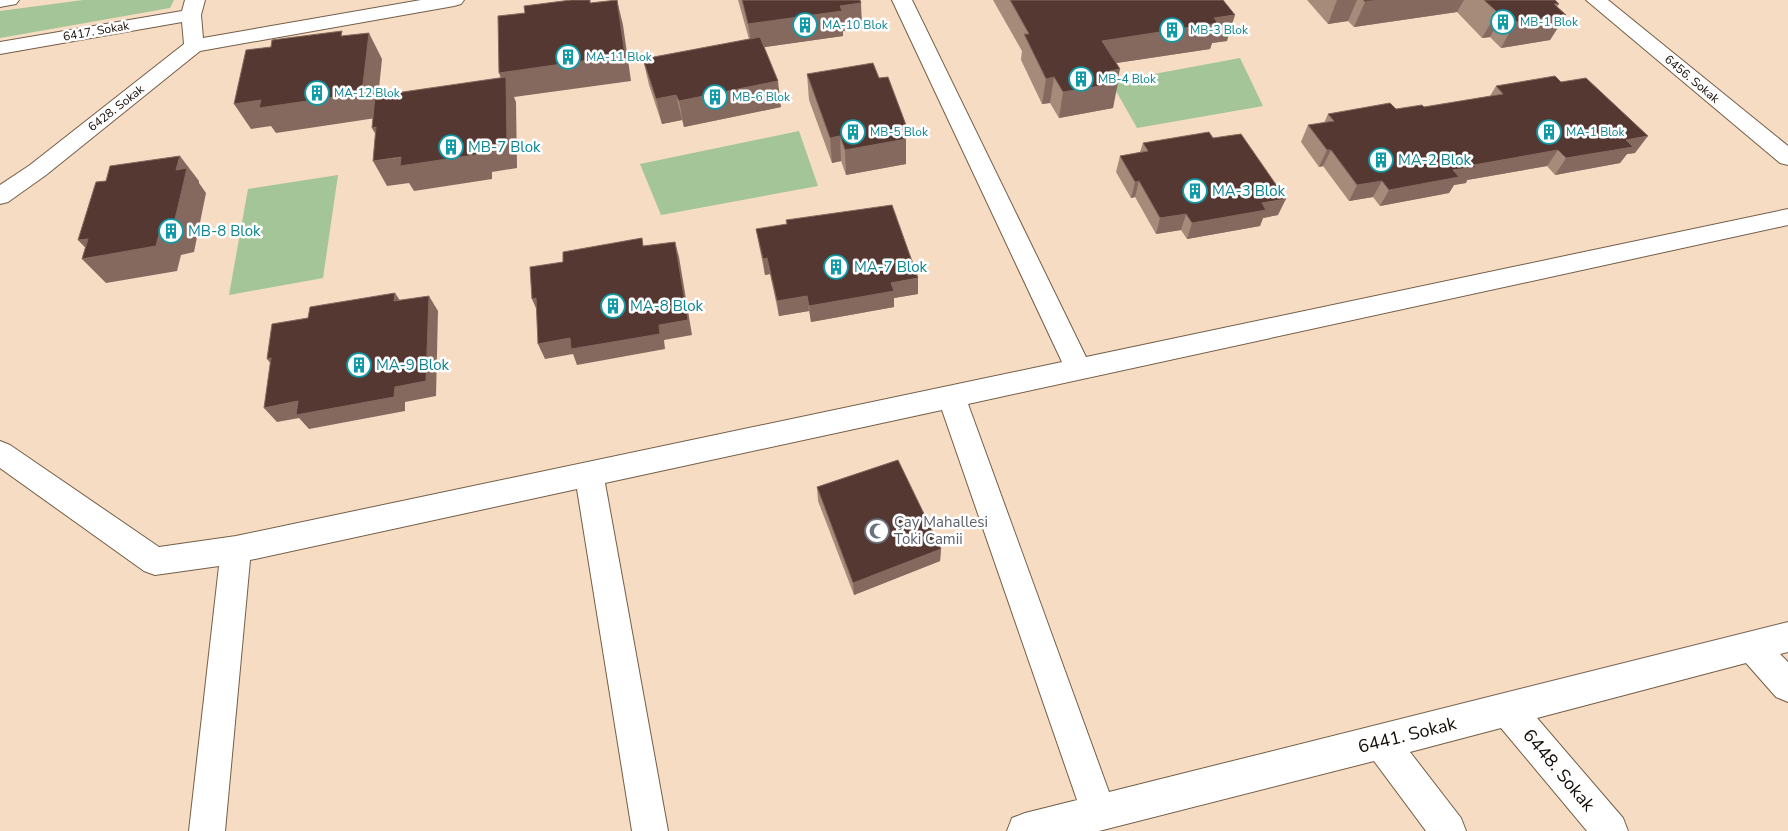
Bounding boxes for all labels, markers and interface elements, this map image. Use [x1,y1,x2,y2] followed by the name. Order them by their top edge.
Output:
[1490,9,1516,35] building icon: MB-1 Blok
[792,12,818,38] building icon: MA-10 Blok
[1520,14,1579,30] place label: MB-1 Blok
[62,17,131,45] street label: 6417. Sokak
[822,17,889,33] place label: MA-10 Blok
[1159,17,1185,43] building icon: MB-3 Blok
[1190,22,1249,38] place label: MB-3 Blok
[555,44,581,70] building icon: MA-11 Blok
[586,49,653,65] place label: MA-11 Blok
[1661,51,1724,107] street label: 6456. Sokak
[1068,66,1094,92] building icon: MB-4 Blok
[1098,71,1157,87] place label: MB-4 Blok
[85,80,148,135] street label: 6428. Sokak
[304,80,330,106] building icon: MA-12 Blok
[702,84,728,110] building icon: MB-6 Blok
[334,85,401,101] place label: MA-12 Blok
[732,89,791,105] place label: MB-6 Blok
[840,119,866,145] building icon: MB-5 Blok
[1536,119,1562,145] building icon: MA-1 Blok
[870,124,929,140] place label: MB-5 Blok
[1566,124,1625,140] place label: MA-1 Blok
[438,134,464,160] building icon: MB-7 Blok
[468,137,541,157] place label: MB-7 Blok
[1368,147,1394,173] building icon: MA-2 Blok
[1398,150,1472,170] place label: MA-2 Blok
[1182,178,1208,204] building icon: MA-3 Blok
[1212,181,1286,201] place label: MA-3 Blok
[158,218,184,244] building icon: MB-8 Blok
[188,221,261,241] place label: MB-8 Blok
[823,254,849,280] building icon: MA-7 Blok
[854,257,928,277] place label: MA-7 Blok
[600,293,626,319] building icon: MA-8 Blok
[630,296,704,316] place label: MA-8 Blok
[346,352,372,378] building icon: MA-9 Blok
[376,355,450,375] place label: MA-9 Blok
[894,512,988,549] place label: Çay Mahallesi Toki Camii
[864,518,890,544] mosque icon: Çay Mahallesi Toki Camii
[1355,711,1460,759] street label: 6441. Sokak
[1518,724,1601,817] street label: 6448. Sokak

